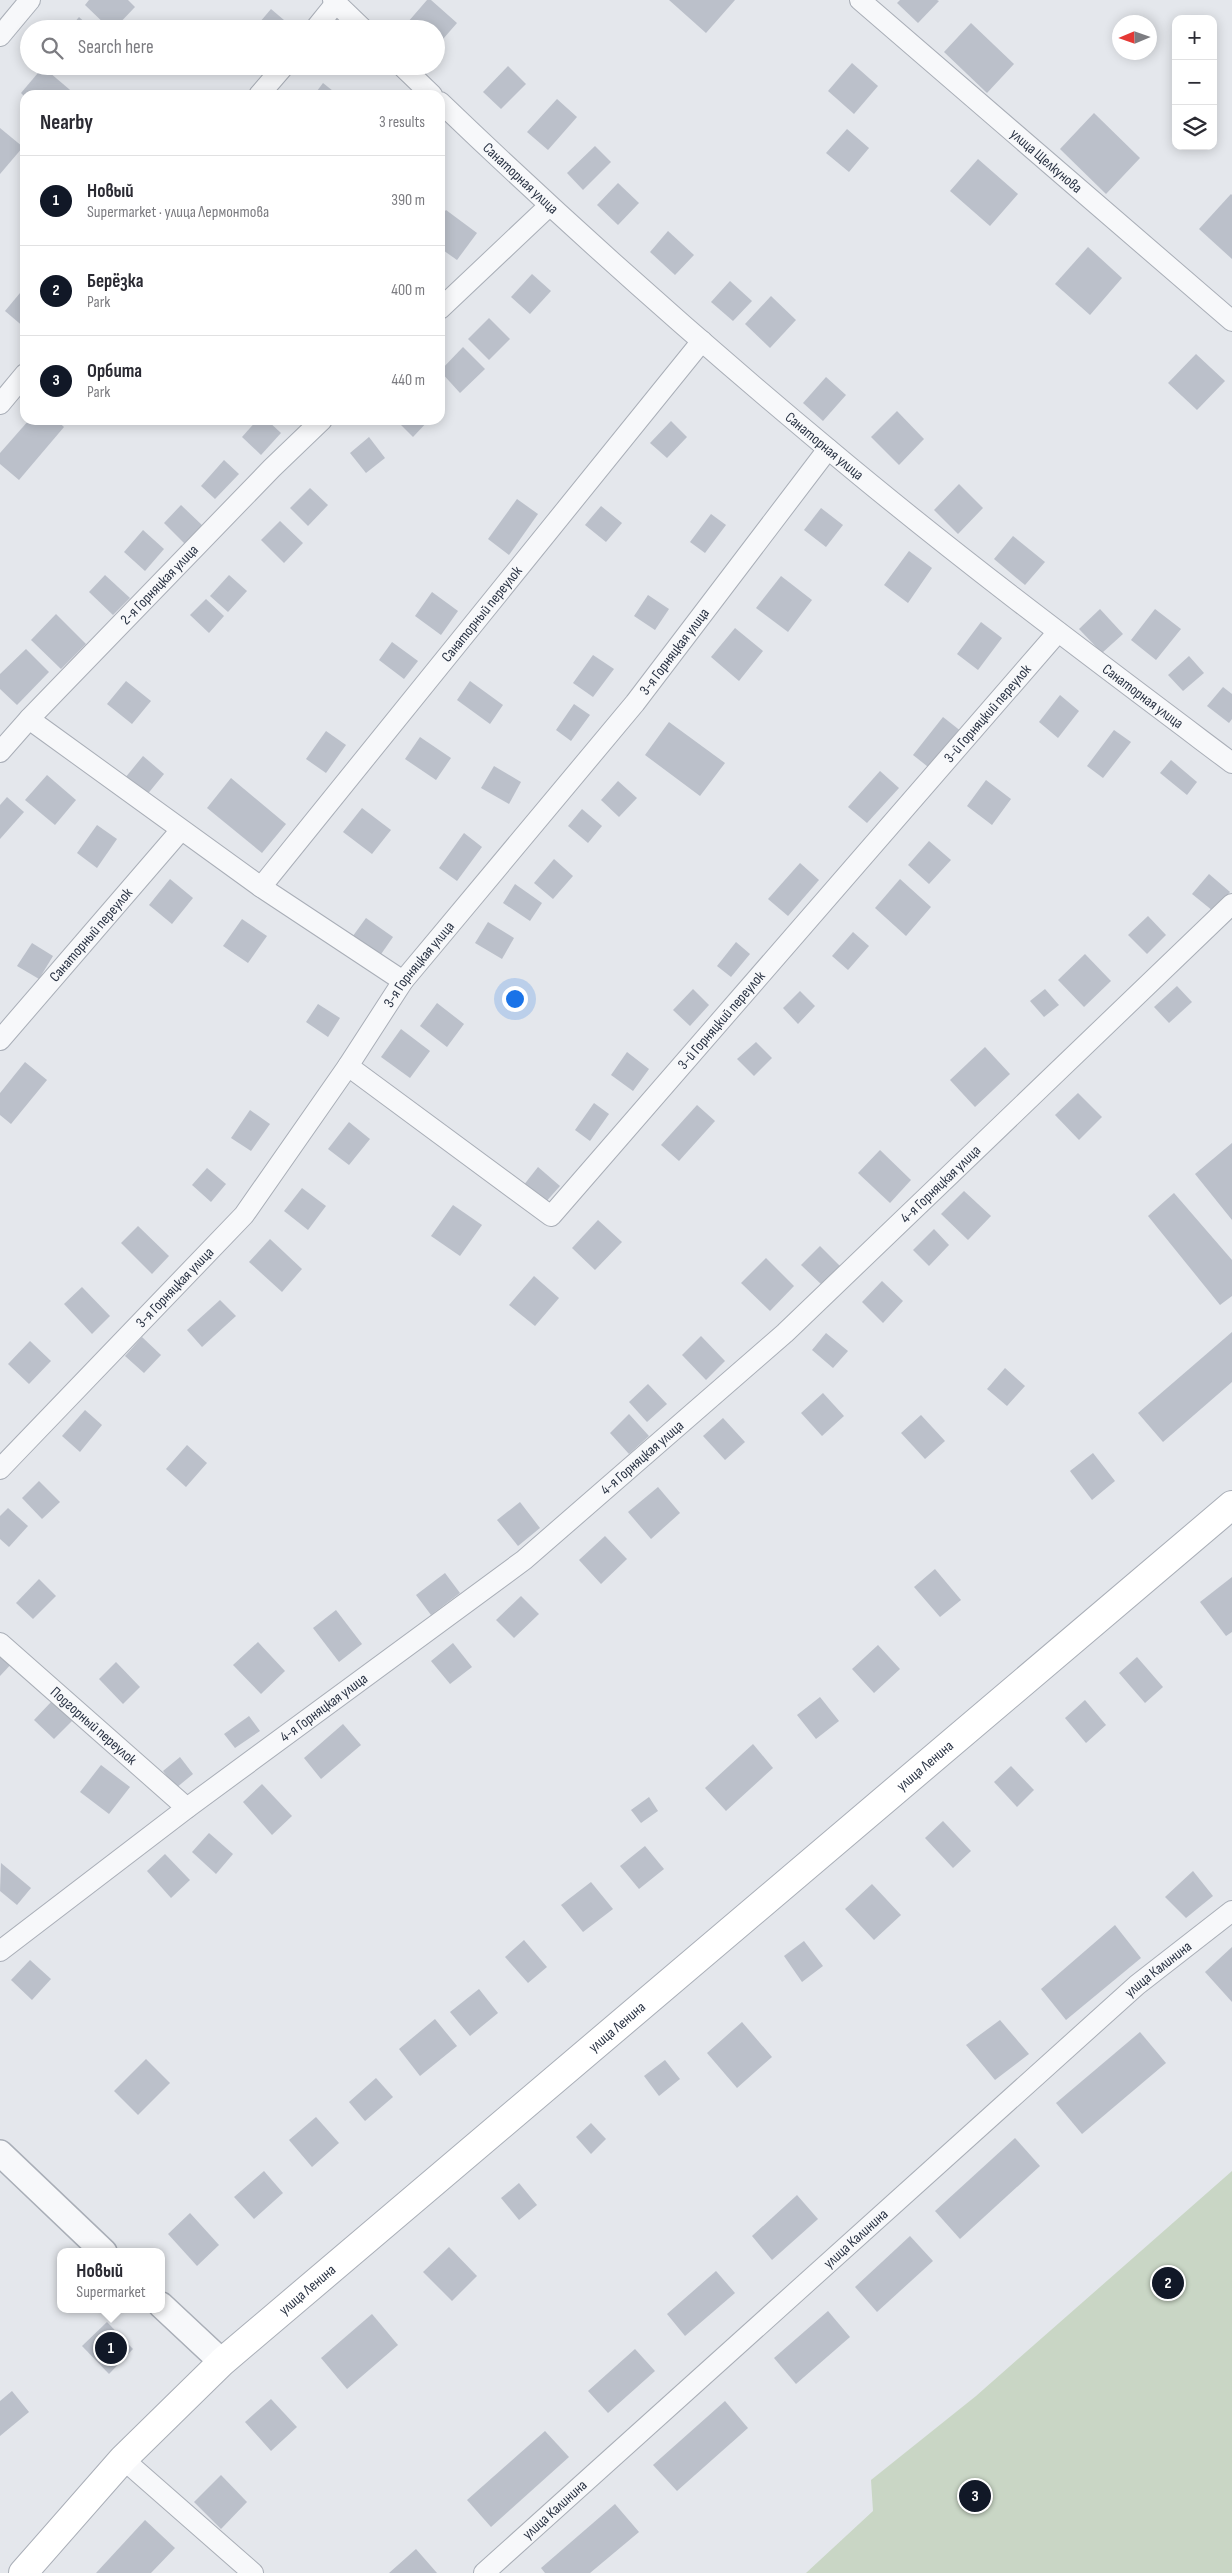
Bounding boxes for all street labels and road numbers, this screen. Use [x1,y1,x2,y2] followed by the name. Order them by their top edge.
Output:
[1006,124,1086,197] street label: улица Щелкунова
[479,138,563,218] street label: Санаторная улица
[781,408,868,484] street label: Санаторная улица
[116,540,202,629] street label: 2-я Горняцкая улица
[437,562,526,666] street label: Санаторный переулок
[635,604,713,699] street label: 3-я Горняцкая улица
[1099,659,1187,733] street label: Санаторная улица
[939,660,1035,766] street label: 3-й Горняцкий переулок
[45,884,137,986] street label: Санаторный переулок
[379,917,459,1011] street label: 3-я Горняцкая улица
[673,967,769,1073] street label: 3-й Горняцкий переулок
[896,1141,985,1227] street label: 4-я Горняцкая улица
[132,1243,218,1332] street label: 3-я Горняцкая улица
[596,1416,688,1499] street label: 4-я Горняцкая улица
[276,1669,371,1746] street label: 4-я Горняцкая улица
[47,1682,141,1769] street label: Подгорный переулок
[892,1736,957,1795] street label: улица Ленина
[1120,1937,1195,2001] street label: улица Калинина
[584,1997,649,2057] street label: улица Ленина
[819,2204,892,2272] street label: улица Калинина
[275,2260,340,2319] street label: улица Ленина
[518,2475,591,2543] street label: улица Калинина

